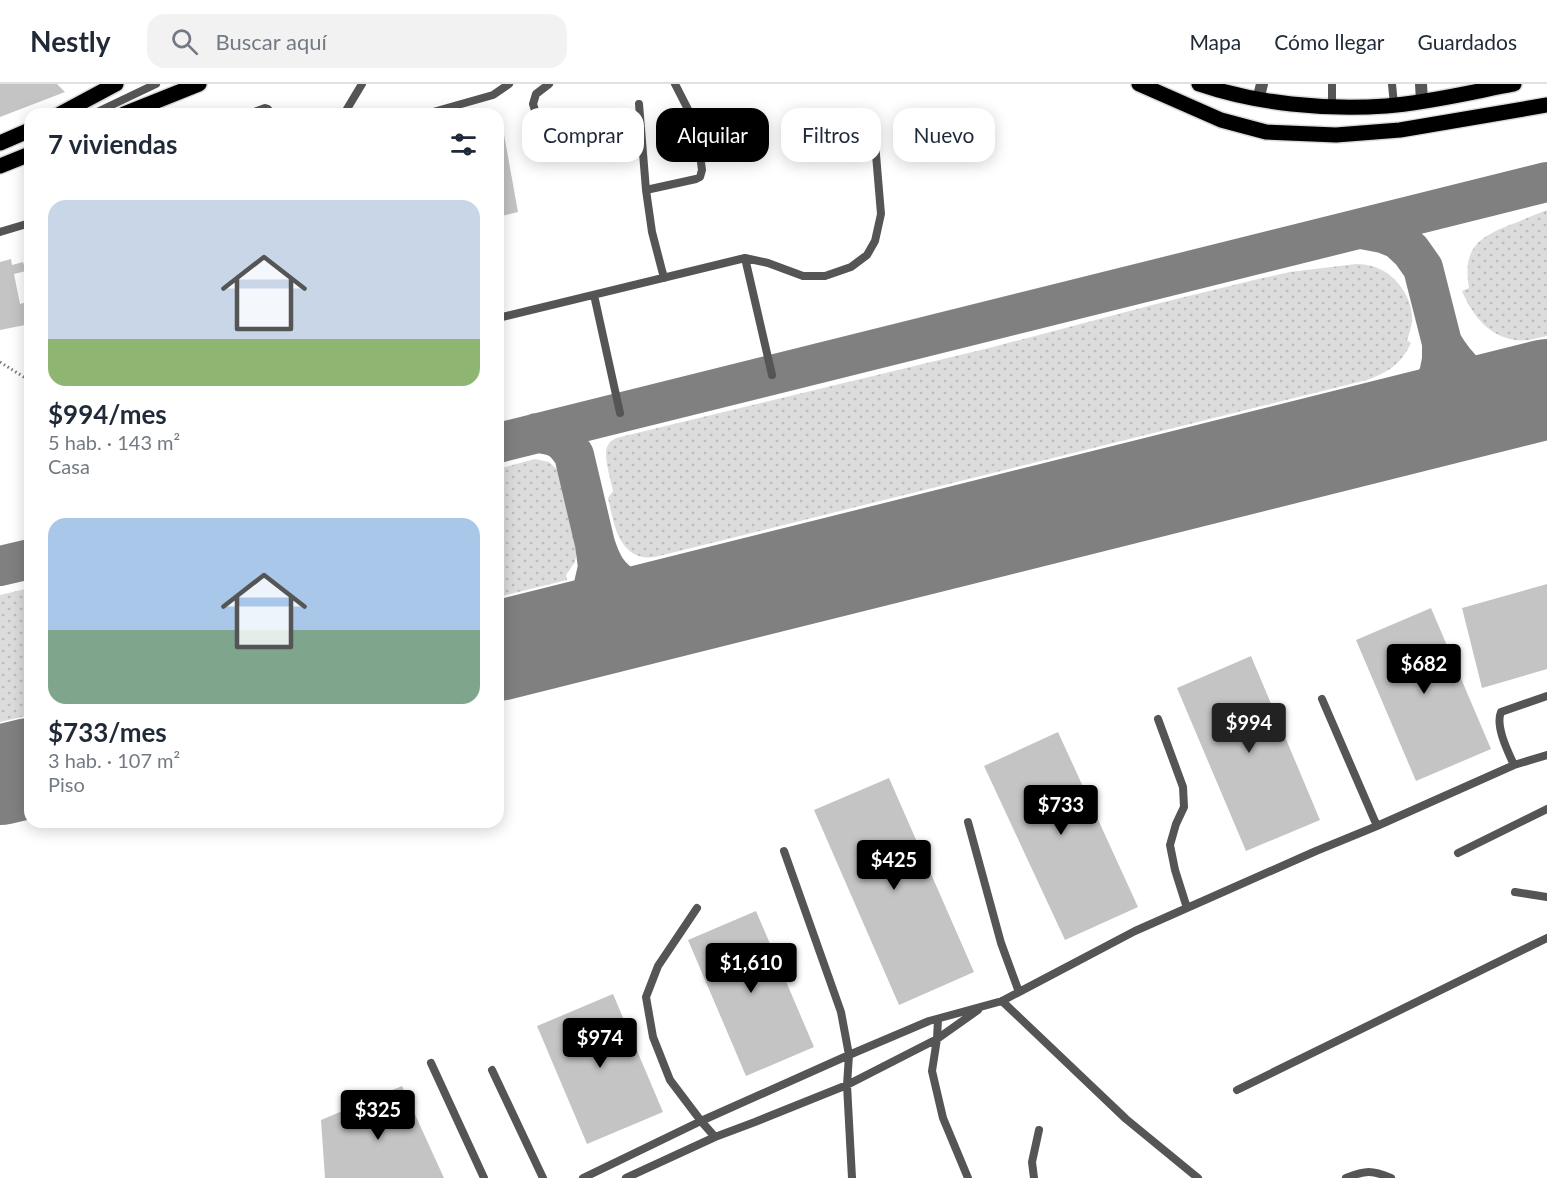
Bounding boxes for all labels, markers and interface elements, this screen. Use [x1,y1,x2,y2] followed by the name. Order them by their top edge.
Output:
[147,14,567,68] search box
[30,24,111,58] text: Nestly
[168,25,201,58] icon: search
[216,28,327,55] text: Buscar aquí
[1189,29,1241,54] text: Mapa
[1274,29,1385,54] text: Cómo llegar
[1418,29,1517,54] text: Guardados
[522,108,644,162] chip: Comprar
[656,108,769,162] chip: Alquilar
[781,108,881,162] chip: Filtros
[893,108,995,162] chip: Nuevo
[48,128,177,160] text: 7 viviendas
[447,128,480,161] icon: filters
[210,239,318,347] icon: home
[48,398,167,430] text: $994/mes
[48,430,180,454] text: 5 hab. · 143 m²
[48,454,90,478] text: Casa
[210,557,318,665] icon: home
[1388,644,1460,695] pin: $682
[1401,651,1447,675] text: $682
[1213,703,1285,754] pin: $994
[1226,710,1272,734] text: $994
[48,716,167,748] text: $733/mes
[48,748,180,772] text: 3 hab. · 107 m²
[48,772,85,796] text: Piso
[1025,785,1097,836] pin: $733
[1038,792,1084,816] text: $733
[858,840,930,891] pin: $425
[871,847,917,871] text: $425
[702,943,800,994] pin: $1,610
[720,950,782,974] text: $1,610
[564,1018,636,1069] pin: $974
[577,1025,623,1049] text: $974
[342,1090,414,1141] pin: $325
[355,1097,401,1121] text: $325

